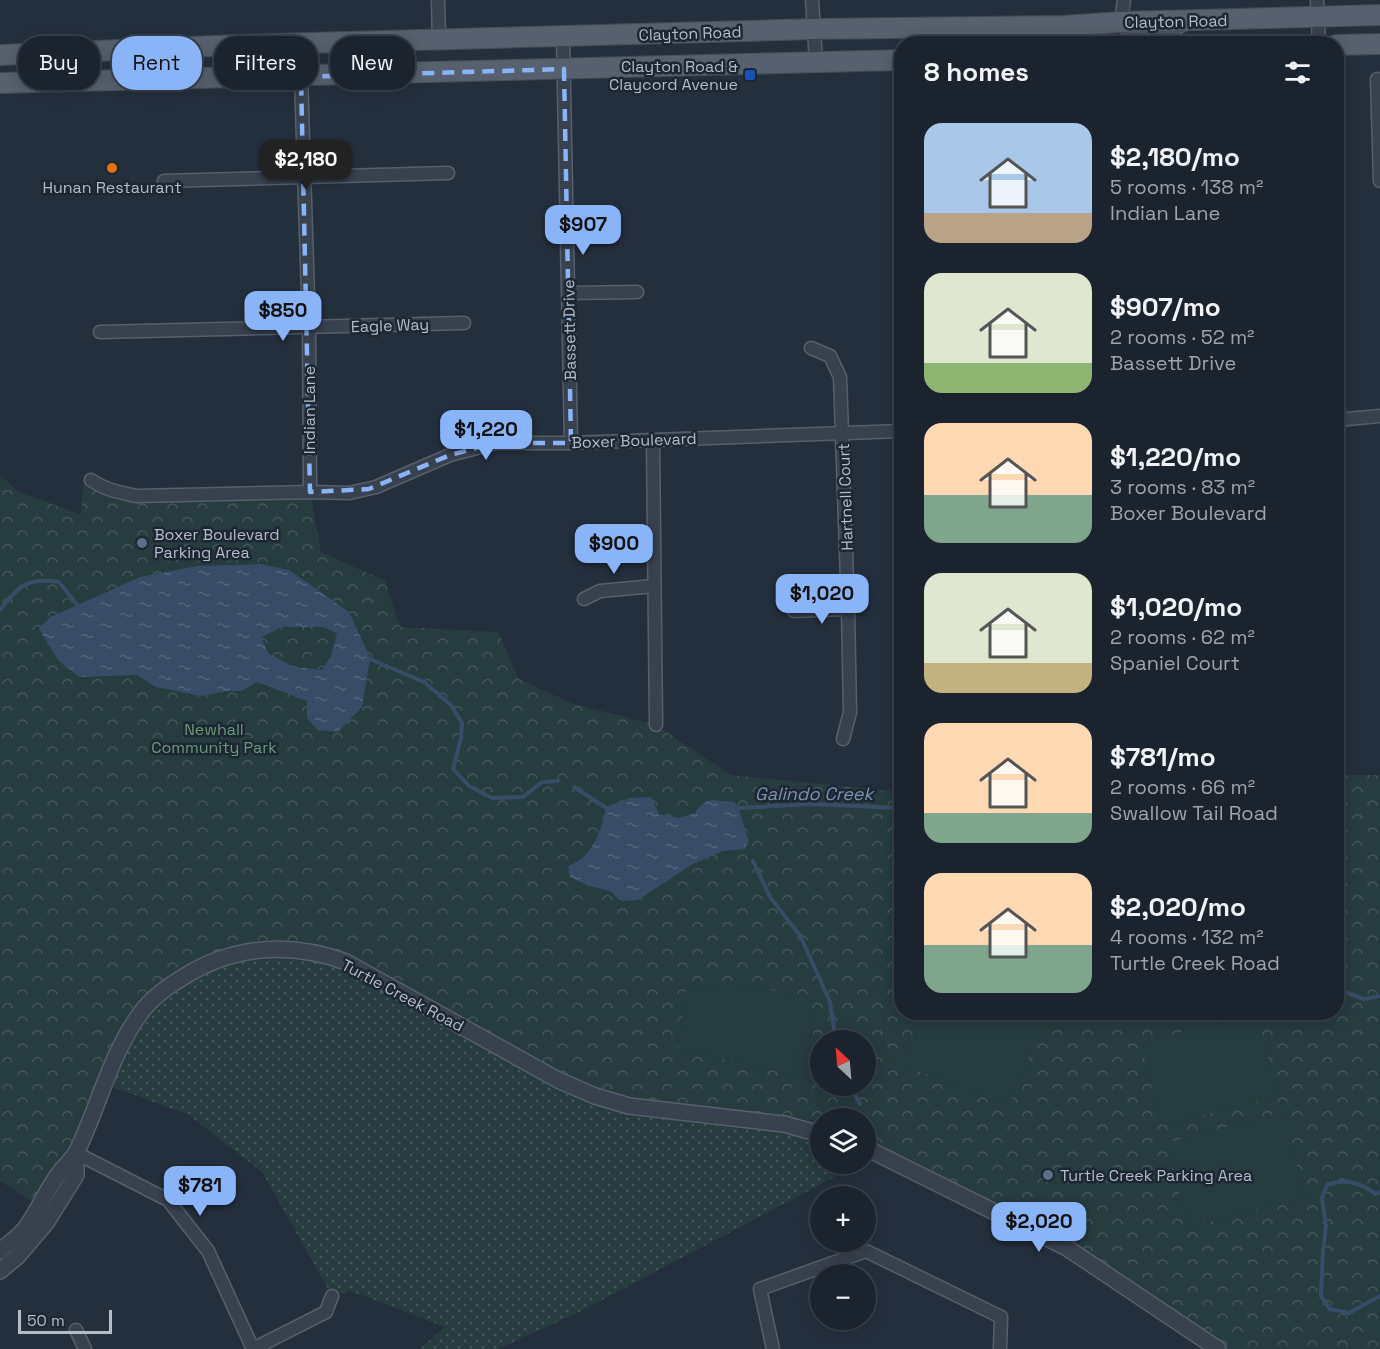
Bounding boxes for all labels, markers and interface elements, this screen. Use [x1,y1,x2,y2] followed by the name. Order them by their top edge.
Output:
[1124,10,1228,33] street label: Clayton Road
[638,21,742,46] street label: Clayton Road
[18,36,100,90] chip: Buy
[112,36,202,90] chip: Rent
[214,36,318,90] chip: Filters
[330,36,415,90] chip: New
[924,55,1029,89] text: 8 homes
[609,56,738,95] place label: Clayton Road & Claycord Avenue
[1281,56,1314,89] icon: filters
[743,68,757,82] marker: Clayton Road & Claycord Avenue
[257,140,355,191] pin: $2,180
[1110,140,1240,174] text: $2,180/mo
[275,146,337,172] text: $2,180
[972,147,1044,219] icon: home
[105,161,119,175] marker: Hunan Restaurant
[1110,174,1263,200] text: 5 rooms · 138 m²
[42,177,182,198] place label: Hunan Restaurant
[1110,200,1220,226] text: Indian Lane
[547,205,619,256] pin: $907
[559,211,607,237] text: $907
[558,279,581,381] street label: Bassett Drive
[1110,290,1221,324] text: $907/mo
[247,291,319,342] pin: $850
[258,297,308,323] text: $850
[972,297,1044,369] icon: home
[351,314,430,337] street label: Eagle Way
[1110,324,1254,350] text: 2 rooms · 52 m²
[1110,350,1236,376] text: Bassett Drive
[299,366,320,454] street label: Indian Lane
[437,410,535,461] pin: $1,220
[454,416,518,442] text: $1,220
[571,428,697,453] street label: Boxer Boulevard
[1110,440,1241,474] text: $1,220/mo
[833,443,858,551] street label: Hartnell Court
[972,447,1044,519] icon: home
[1110,474,1255,500] text: 3 rooms · 83 m²
[1110,500,1267,526] text: Boxer Boulevard
[154,524,279,563] place label: Boxer Boulevard Parking Area
[578,524,650,575] pin: $900
[589,530,639,556] text: $900
[135,536,149,550] marker: Boxer Boulevard Parking Area
[773,574,871,625] pin: $1,020
[790,580,854,606] text: $1,020
[1110,590,1242,624] text: $1,020/mo
[972,597,1044,669] icon: home
[1110,624,1255,650] text: 2 rooms · 62 m²
[1110,650,1240,676] text: Spaniel Court
[151,719,277,758] park label: Newhall Community Park
[1110,740,1216,774] text: $781/mo
[972,747,1044,819] icon: home
[1110,774,1255,800] text: 2 rooms · 66 m²
[755,782,876,805] water label: Galindo Creek
[1110,800,1278,826] text: Swallow Tail Road
[1110,890,1246,924] text: $2,020/mo
[972,897,1044,969] icon: home
[1110,924,1263,950] text: 4 rooms · 132 m²
[1110,950,1280,976] text: Turtle Creek Road
[338,954,468,1037] street label: Turtle Creek Road
[810,1030,876,1096] north arrow
[810,1030,876,1330] map controls
[810,1108,876,1174] button: layers
[1060,1165,1252,1186] place label: Turtle Creek Parking Area
[164,1166,236,1217] pin: $781
[1041,1168,1055,1182] marker: Turtle Creek Parking Area
[178,1172,222,1198] text: $781
[810,1186,876,1252] button: +
[990,1202,1088,1253] pin: $2,020
[1005,1208,1073,1234] text: $2,020
[810,1264,876,1330] button: −
[18,1307,112,1334] scale bar
[27,1310,65,1331] text: 50 m

